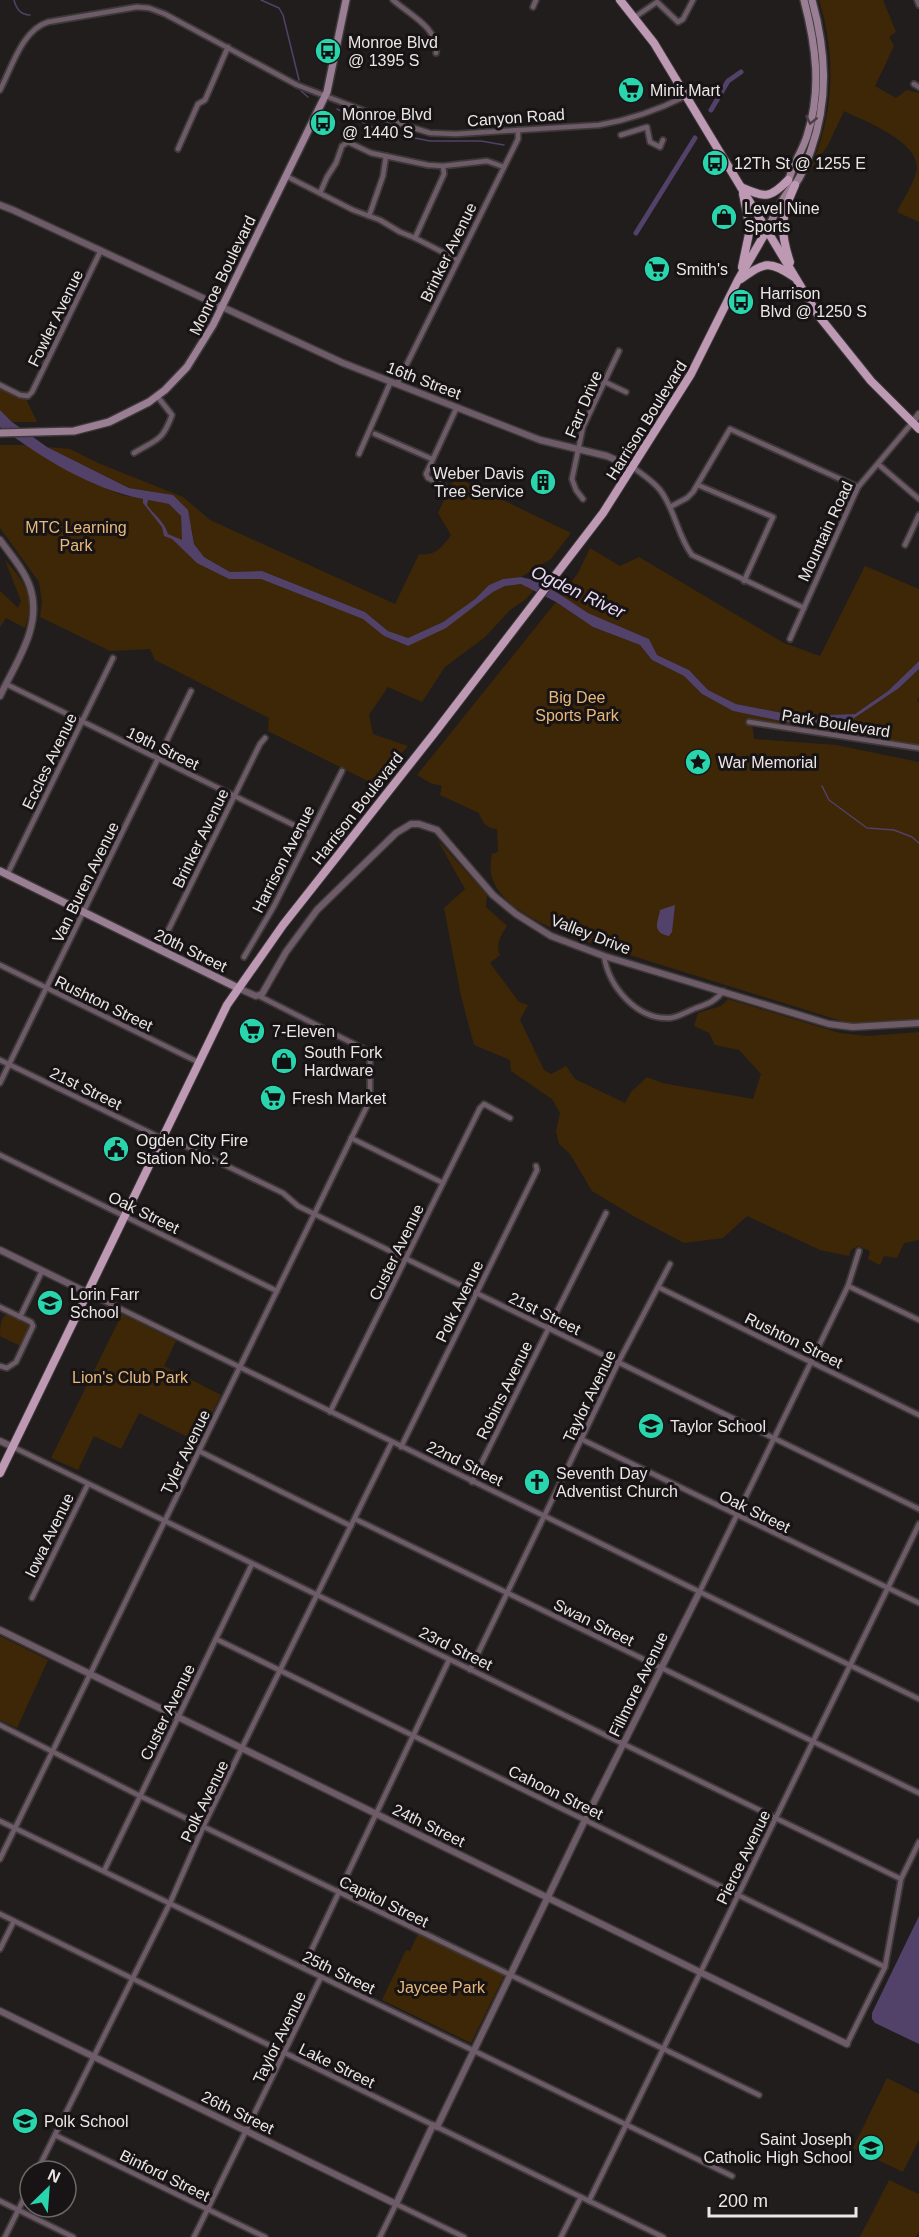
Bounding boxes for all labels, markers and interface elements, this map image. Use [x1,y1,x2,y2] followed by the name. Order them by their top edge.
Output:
[348,34,438,69] place label: Monroe Blvd @ 1395 S
[313,36,343,66] bus stop icon: Monroe Blvd @ 1395 S
[616,75,646,105] supermarket icon: Minit Mart
[650,82,721,99] place label: Minit Mart
[342,106,432,141] place label: Monroe Blvd @ 1440 S
[467,106,565,129] street label: Canyon Road
[308,108,338,138] bus stop icon: Monroe Blvd @ 1440 S
[805,114,818,124] one-way arrow
[700,148,730,178] bus stop icon: 12Th St @ 1255 E
[734,155,866,172] place label: 12Th St @ 1255 E
[417,200,480,305] street label: Brinker Avenue
[744,200,820,235] place label: Level Nine Sports
[709,202,739,232] shop icon: Level Nine Sports
[186,213,259,338] street label: Monroe Boulevard
[642,254,672,284] supermarket icon: Smith's
[676,261,728,278] place label: Smith's
[25,267,86,369] street label: Fowler Avenue
[760,285,867,320] place label: Harrison Blvd @ 1250 S
[726,287,756,317] bus stop icon: Harrison Blvd @ 1250 S
[603,358,690,483] street label: Harrison Boulevard
[384,359,464,403] street label: 16th Street
[562,368,605,440] street label: Farr Drive
[433,465,524,500] place label: Weber Davis Tree Service
[528,467,558,497] building icon: Weber Davis Tree Service
[795,478,856,584] street label: Mountain Road
[25,519,127,554] park label: MTC Learning Park
[528,562,629,623] water label: Ogden River
[535,689,620,724] park label: Big Dee Sports Park
[781,707,891,740] street label: Park Boulevard
[19,710,80,812] street label: Eccles Avenue
[124,724,202,773] street label: 19th Street
[683,747,713,777] place icon: War Memorial
[309,749,406,868] street label: Harrison Boulevard
[718,754,817,771] place label: War Memorial
[169,786,232,891] street label: Brinker Avenue
[249,803,318,916] street label: Harrison Avenue
[49,819,122,945] street label: Van Buren Avenue
[548,911,633,958] street label: Valley Drive
[152,926,230,975] street label: 20th Street
[52,972,156,1035] street label: Rushton Street
[237,1016,267,1046] supermarket icon: 7-Eleven
[272,1023,335,1040] place label: 7-Eleven
[304,1044,383,1079] place label: South Fork Hardware
[269,1046,299,1076] shop icon: South Fork Hardware
[47,1064,125,1113] street label: 21st Street
[258,1083,288,1113] supermarket icon: Fresh Market
[292,1090,387,1107] place label: Fresh Market
[136,1132,248,1167] place label: Ogden City Fire Station No. 2
[101,1134,131,1164] public building icon: Ogden City Fire Station No. 2
[106,1188,182,1237] street label: Oak Street
[366,1201,427,1303] street label: Custer Avenue
[432,1258,487,1345] street label: Polk Avenue
[70,1286,140,1321] place label: Lorin Farr School
[35,1288,65,1318] school or university icon: Lorin Farr School
[506,1289,584,1338] street label: 21st Street
[742,1309,846,1372] street label: Rushton Street
[473,1338,536,1442] street label: Robins Avenue
[560,1347,619,1445] street label: Taylor Avenue
[72,1369,189,1386] park label: Lion's Club Park
[158,1407,213,1497] street label: Tyler Avenue
[636,1411,666,1441] school or university icon: Taylor School
[670,1418,766,1435] place label: Taylor School
[424,1438,506,1489] street label: 22nd Street
[556,1465,678,1500] place label: Seventh Day Adventist Church
[522,1467,552,1497] church icon: Seventh Day Adventist Church
[717,1487,793,1536] street label: Oak Street
[22,1490,77,1580] street label: Iowa Avenue
[551,1596,637,1649] street label: Swan Street
[416,1623,496,1674] street label: 23rd Street
[606,1629,671,1739] street label: Fillmore Avenue
[137,1661,198,1763] street label: Custer Avenue
[177,1758,232,1845] street label: Polk Avenue
[506,1762,606,1823] street label: Cahoon Street
[390,1801,468,1850] street label: 24th Street
[713,1807,774,1907] street label: Pierce Avenue
[336,1873,432,1931] street label: Capitol Street
[300,1948,378,1997] street label: 25th Street
[397,1979,486,1996] park label: Jaycee Park
[250,1988,309,2086] street label: Taylor Avenue
[296,2040,378,2091] street label: Lake Street
[199,2088,277,2137] street label: 26th Street
[10,2106,40,2136] school or university icon: Polk School
[44,2113,129,2130] place label: Polk School
[703,2131,852,2166] place label: Saint Joseph Catholic High School
[856,2133,886,2163] school or university icon: Saint Joseph Catholic High School
[117,2146,213,2205] street label: Binford Street
[18,2159,78,2219] north arrow
[45,2166,63,2186] text: N
[709,2180,856,2218] scale bar
[718,2191,768,2211] text: 200 m

